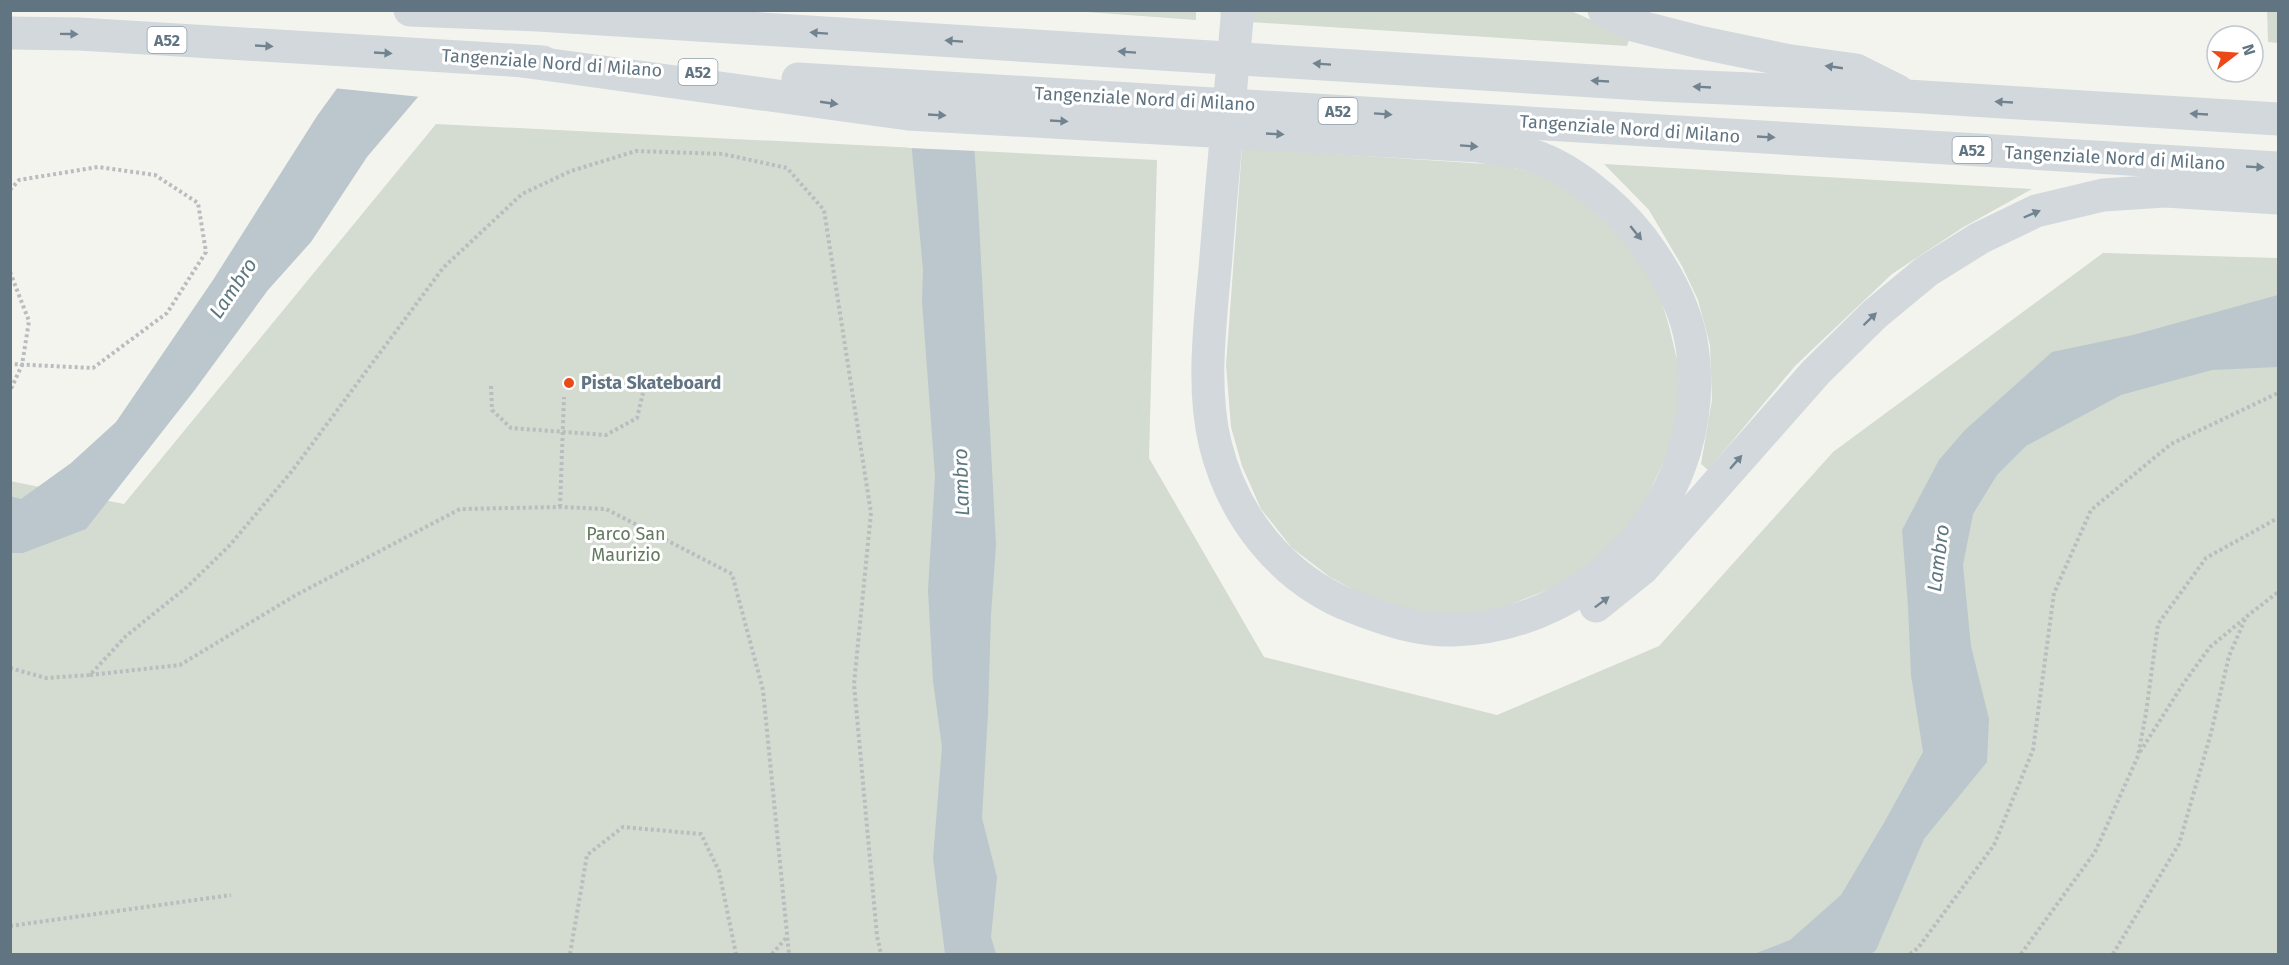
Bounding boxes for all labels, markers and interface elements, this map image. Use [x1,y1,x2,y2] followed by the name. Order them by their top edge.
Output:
[2205,24,2265,84] north arrow
[148,27,186,53] road number: A52
[809,28,828,37] one-way arrow
[59,29,78,39] one-way arrow
[945,36,964,46] one-way arrow
[254,41,273,50] one-way arrow
[2238,42,2260,58] text: N
[441,44,663,82] street label: Tangenziale Nord di Milano
[1117,47,1136,57] one-way arrow
[373,48,392,57] one-way arrow
[678,59,718,85] road number: A52
[1312,60,1331,69] one-way arrow
[1825,62,1844,71] one-way arrow
[1590,77,1609,86] one-way arrow
[1034,82,1256,116] street label: Tangenziale Nord di Milano
[1692,82,1711,91] one-way arrow
[820,98,839,108] one-way arrow
[1318,98,1358,124] road number: A52
[1995,98,2014,107] one-way arrow
[1373,109,1392,118] one-way arrow
[2190,109,2209,118] one-way arrow
[1519,110,1741,148] street label: Tangenziale Nord di Milano
[928,111,947,120] one-way arrow
[1050,117,1069,126] one-way arrow
[1265,129,1284,139] one-way arrow
[1757,133,1776,142] one-way arrow
[1952,137,1992,163] road number: A52
[1460,141,1479,150] one-way arrow
[2004,141,2226,175] street label: Tangenziale Nord di Milano
[2245,162,2264,172] one-way arrow
[2023,209,2041,218] one-way arrow
[1630,225,1643,241] one-way arrow
[204,253,262,323] water label: Lambro
[1862,313,1876,327] one-way arrow
[581,372,721,394] place label: Pista Skateboard
[562,376,576,390] marker: Pista Skateboard
[948,448,974,516] water label: Lambro
[1730,454,1743,470] one-way arrow
[586,523,666,566] park label: Parco San Maurizio
[1922,523,1954,593] water label: Lambro
[1594,596,1609,608] one-way arrow

